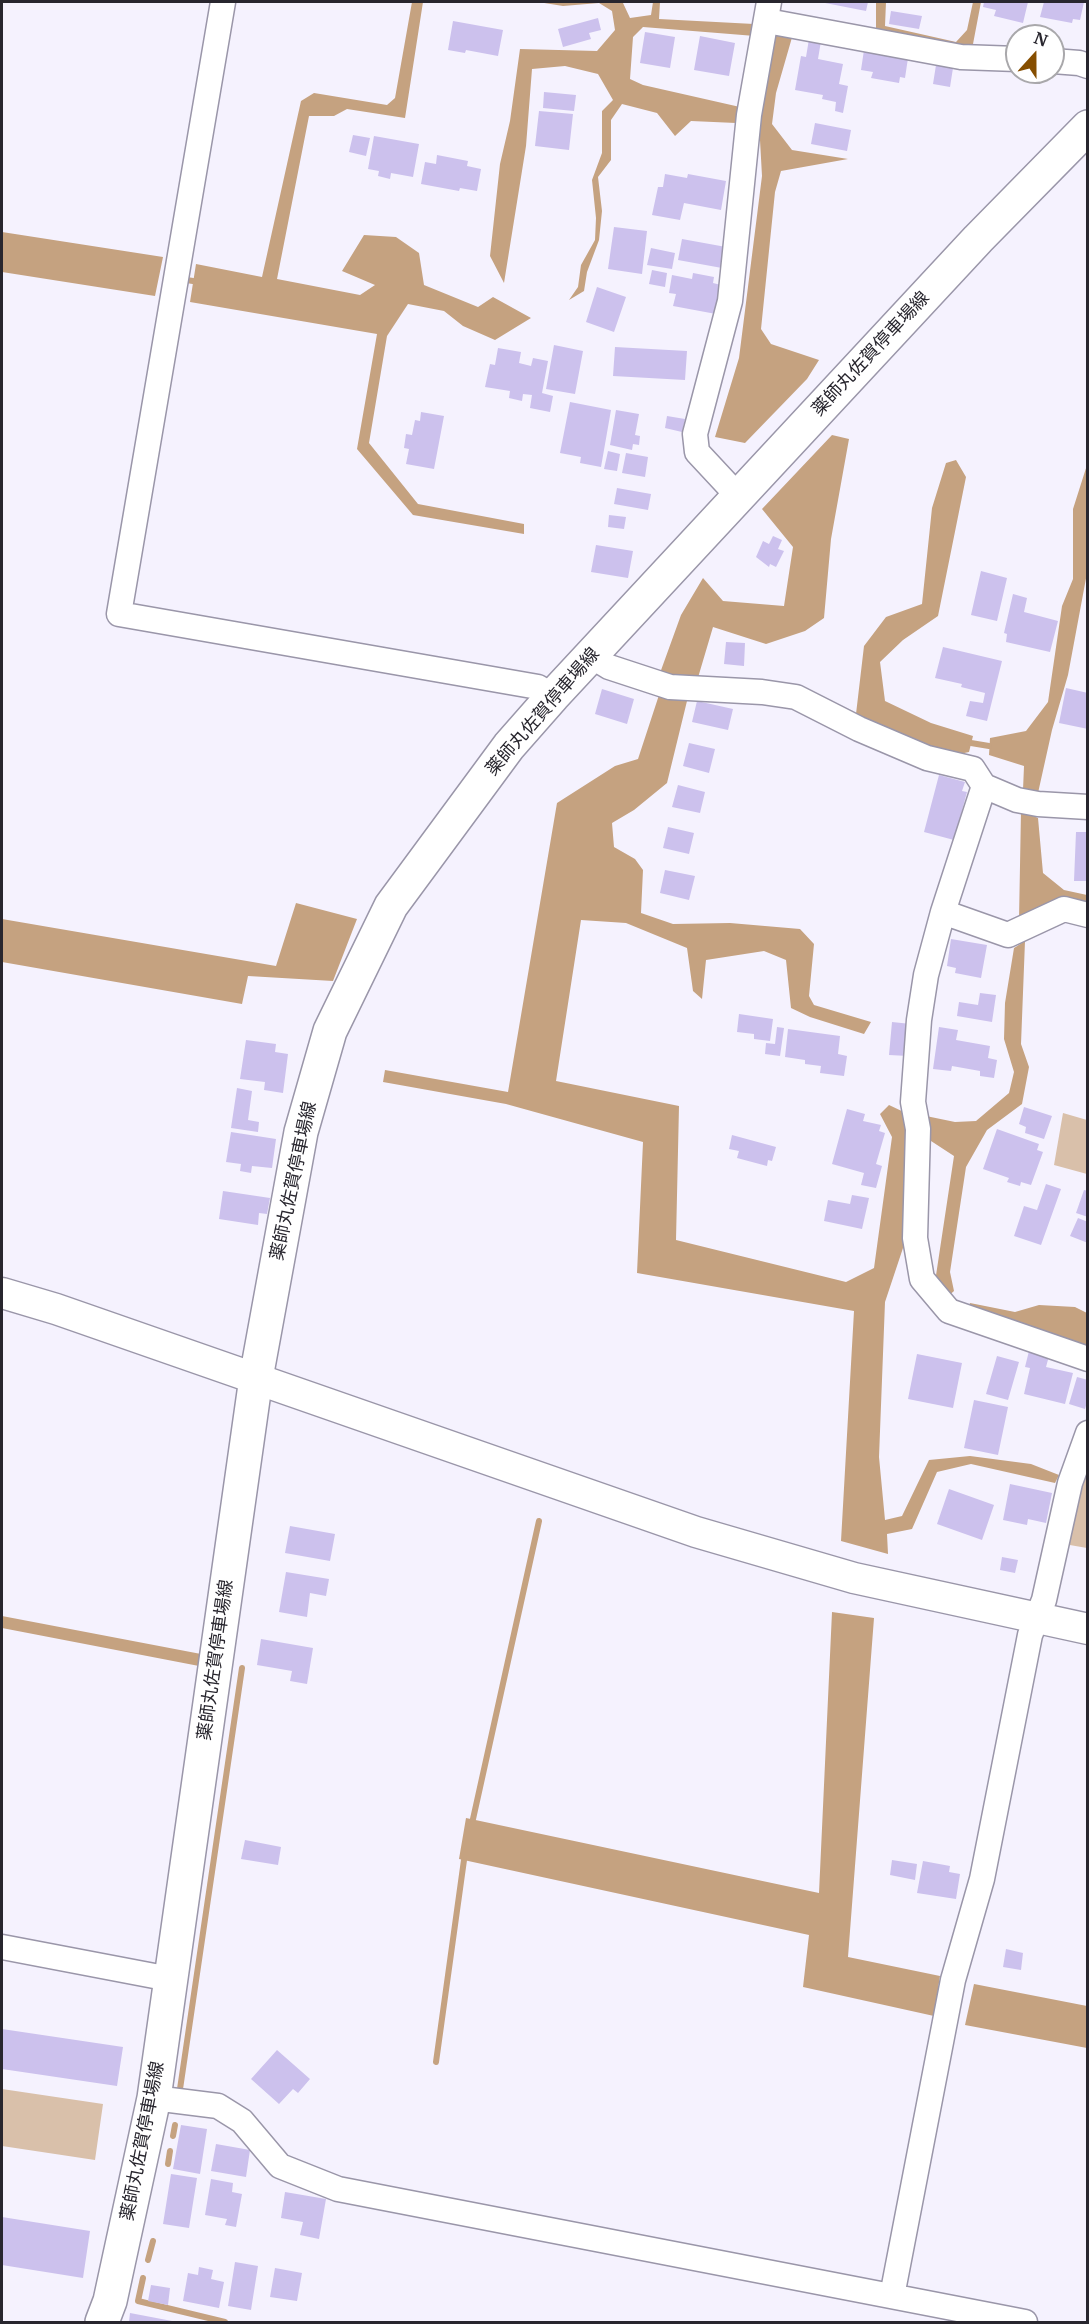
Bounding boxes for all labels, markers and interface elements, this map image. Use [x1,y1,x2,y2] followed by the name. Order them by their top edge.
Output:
[1005,24,1065,84] north arrow
[1031,27,1050,51] text: N
[808,287,934,421] street label: 薬師丸佐賀停車場線
[482,644,604,780] street label: 薬師丸佐賀停車場線
[267,1100,321,1262] street label: 薬師丸佐賀停車場線
[194,1578,238,1742] street label: 薬師丸佐賀停車場線
[117,2059,169,2223] street label: 薬師丸佐賀停車場線

